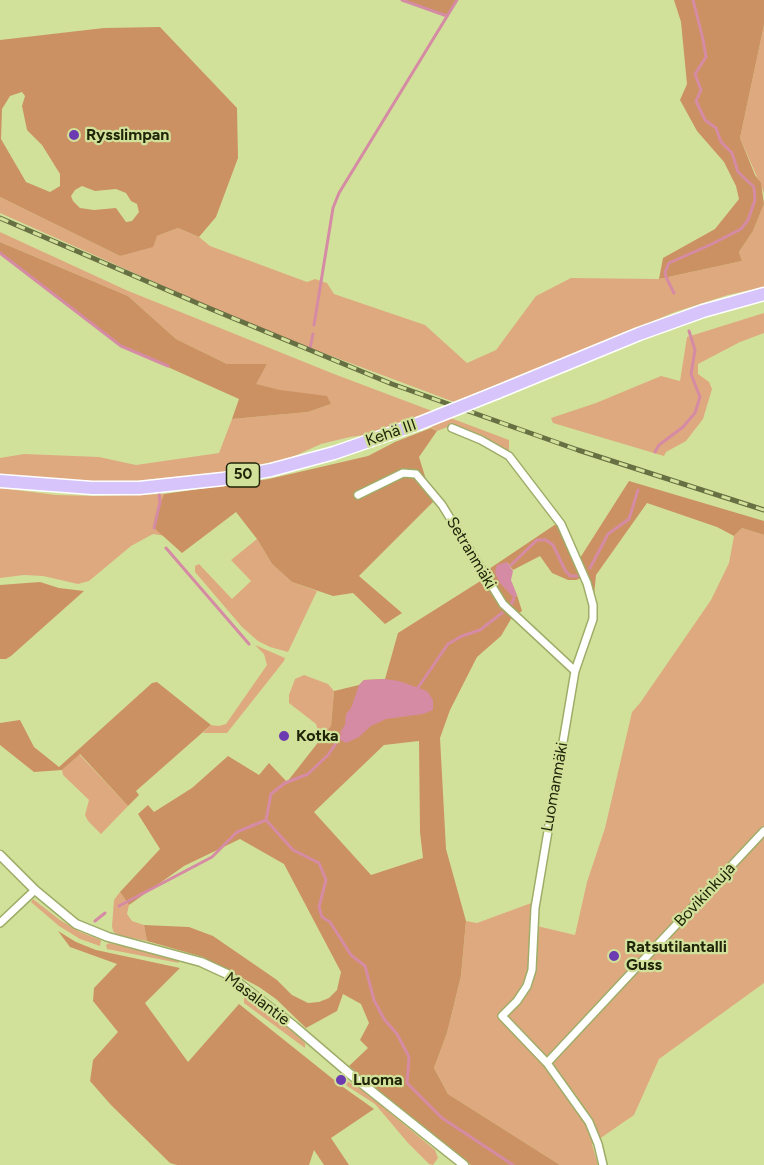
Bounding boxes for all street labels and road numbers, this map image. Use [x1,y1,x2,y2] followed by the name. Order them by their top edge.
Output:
[363,415,419,451] street label: Kehä III
[226,463,260,487] road number: 50
[442,514,500,592] street label: Setranmäki
[538,741,572,833] street label: Luomanmäki
[671,859,739,931] street label: Bovikinkuja
[221,968,293,1030] street label: Masalantie

